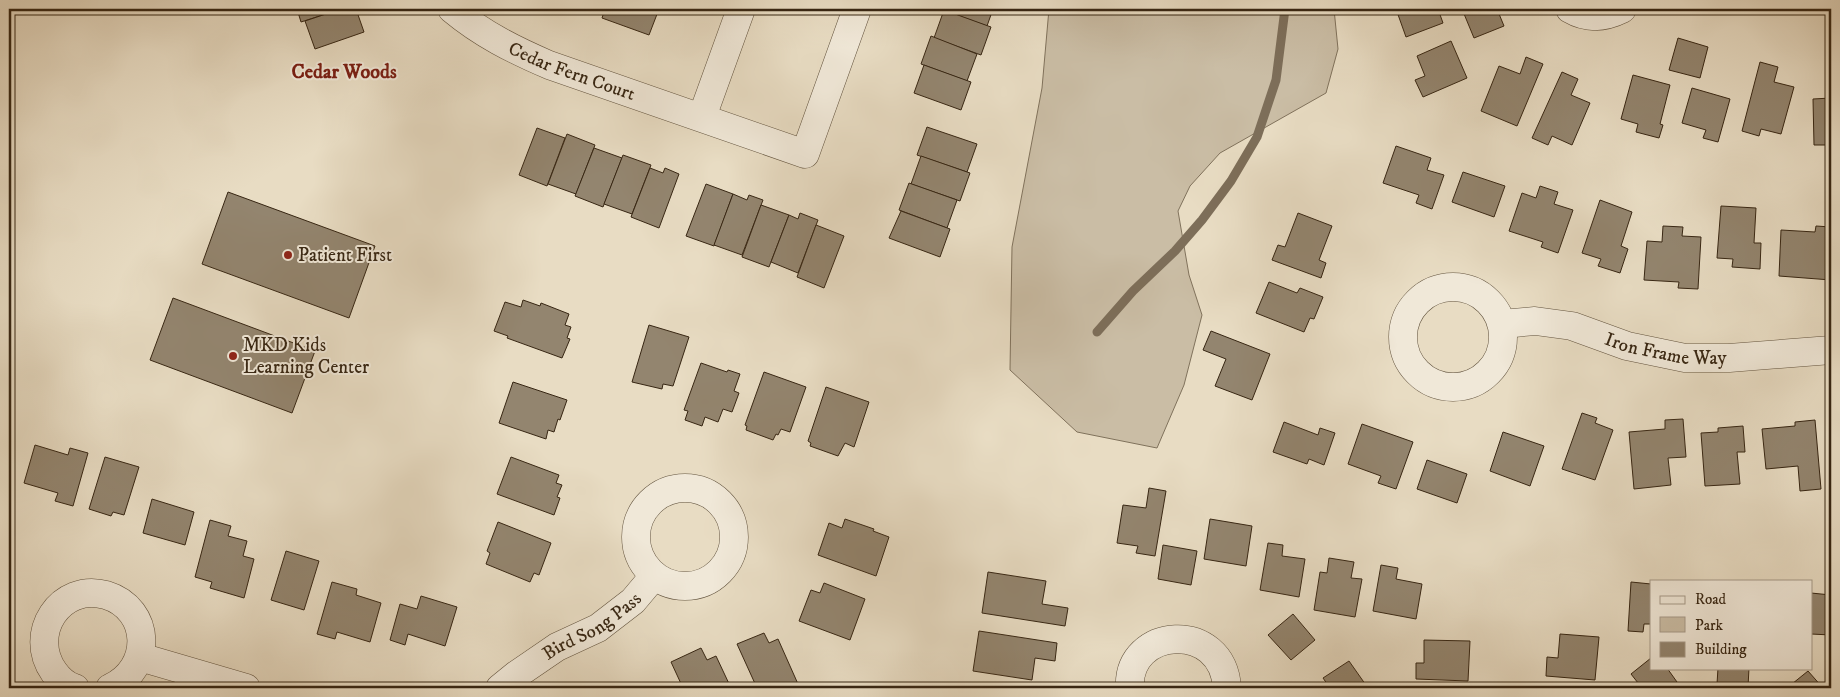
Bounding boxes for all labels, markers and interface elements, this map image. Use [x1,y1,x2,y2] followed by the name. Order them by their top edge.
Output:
[505,36,638,106] street label: Cedar Fern Court
[291,60,397,85] district label: Cedar Woods
[298,244,392,267] place label: Patient First
[282,249,294,261] marker: Patient First
[1602,327,1728,370] street label: Iron Frame Way
[243,334,369,379] place label: MKD Kids Learning Center
[227,350,239,362] marker: MKD Kids Learning Center
[1650,580,1812,670] legend
[538,588,646,665] street label: Bird Song Pass
[1695,590,1727,609] text: Road
[1695,616,1724,635] text: Park
[1695,640,1747,659] text: Building

